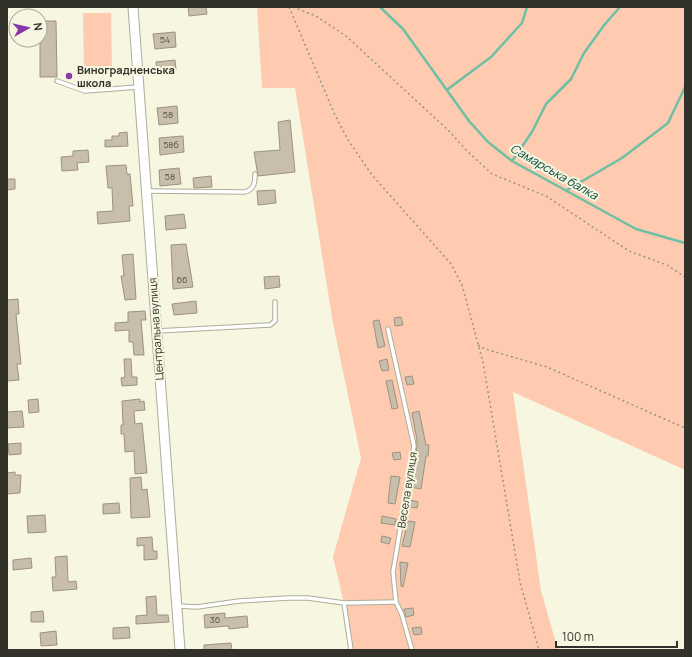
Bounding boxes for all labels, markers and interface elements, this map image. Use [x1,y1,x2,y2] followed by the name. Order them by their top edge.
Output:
[8,8,48,48] north arrow
[30,22,46,32] text: N
[160,33,170,46] house number: 54
[77,62,175,90] place label: Виноградненська школа
[64,71,74,81] marker: Виноградненська школа
[163,108,173,121] house number: 58
[163,138,179,151] house number: 58б
[507,140,602,204] water label: Самарська балка
[165,170,175,183] house number: 58
[176,273,188,286] house number: 66
[144,277,167,381] street label: Центральна вулиця
[393,451,420,529] street label: Весела вулиця
[210,613,221,626] house number: 36
[556,623,677,649] scale bar
[562,628,594,645] text: 100 m

